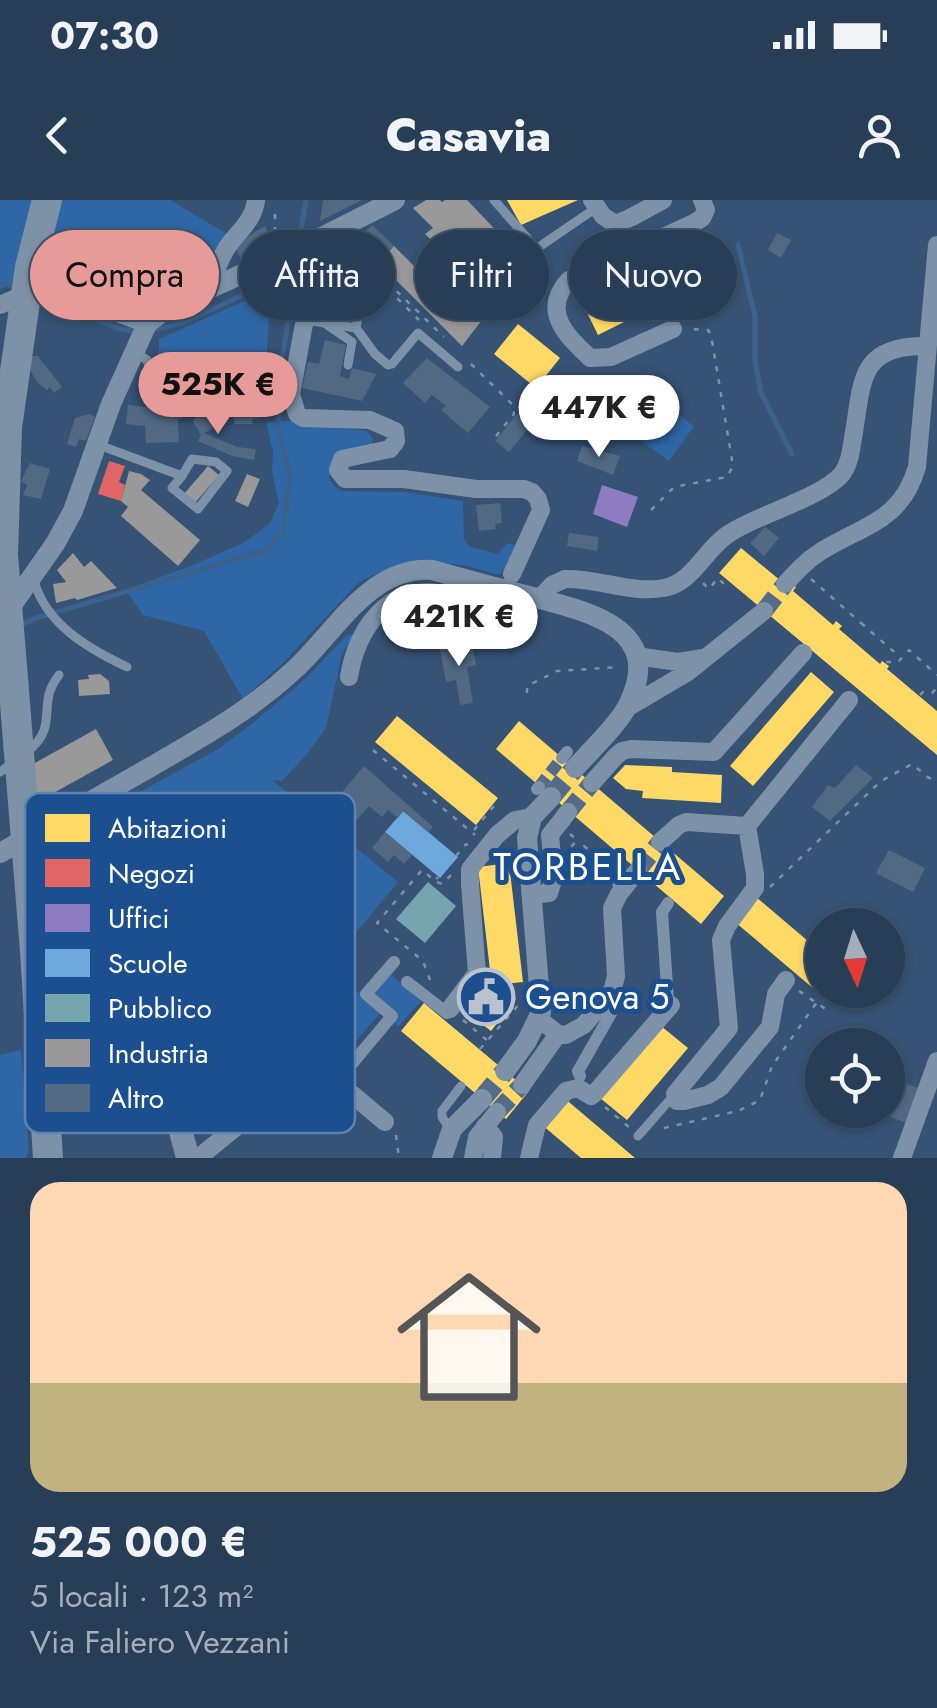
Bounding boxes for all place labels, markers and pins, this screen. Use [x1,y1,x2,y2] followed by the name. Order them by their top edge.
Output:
[137,352,299,437] pin: 525K €
[518,375,680,460] pin: 447K €
[378,584,540,669] pin: 421K €
[456,967,516,1027] public building icon: Genova 5
[525,972,670,1022] place label: Genova 5

